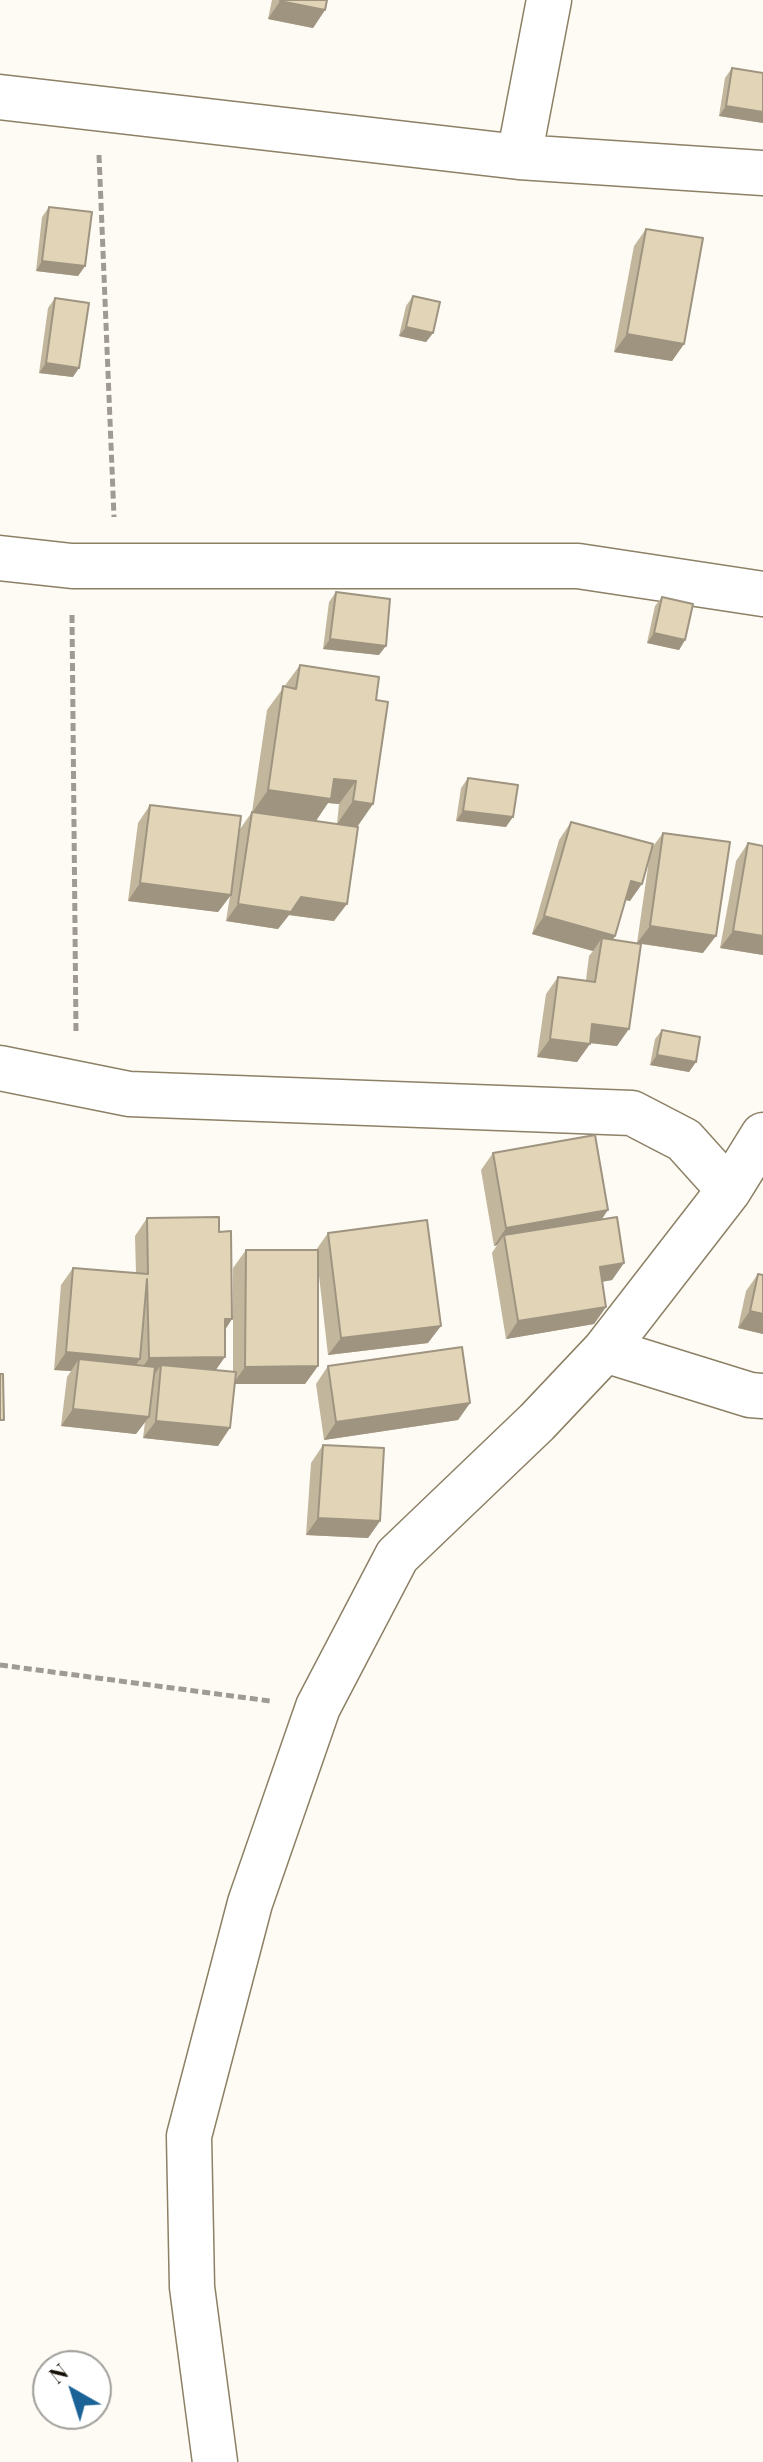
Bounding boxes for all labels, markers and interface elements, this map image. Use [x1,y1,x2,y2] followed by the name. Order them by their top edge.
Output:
[32,2350,112,2430] north arrow
[43,2356,74,2390] text: N

